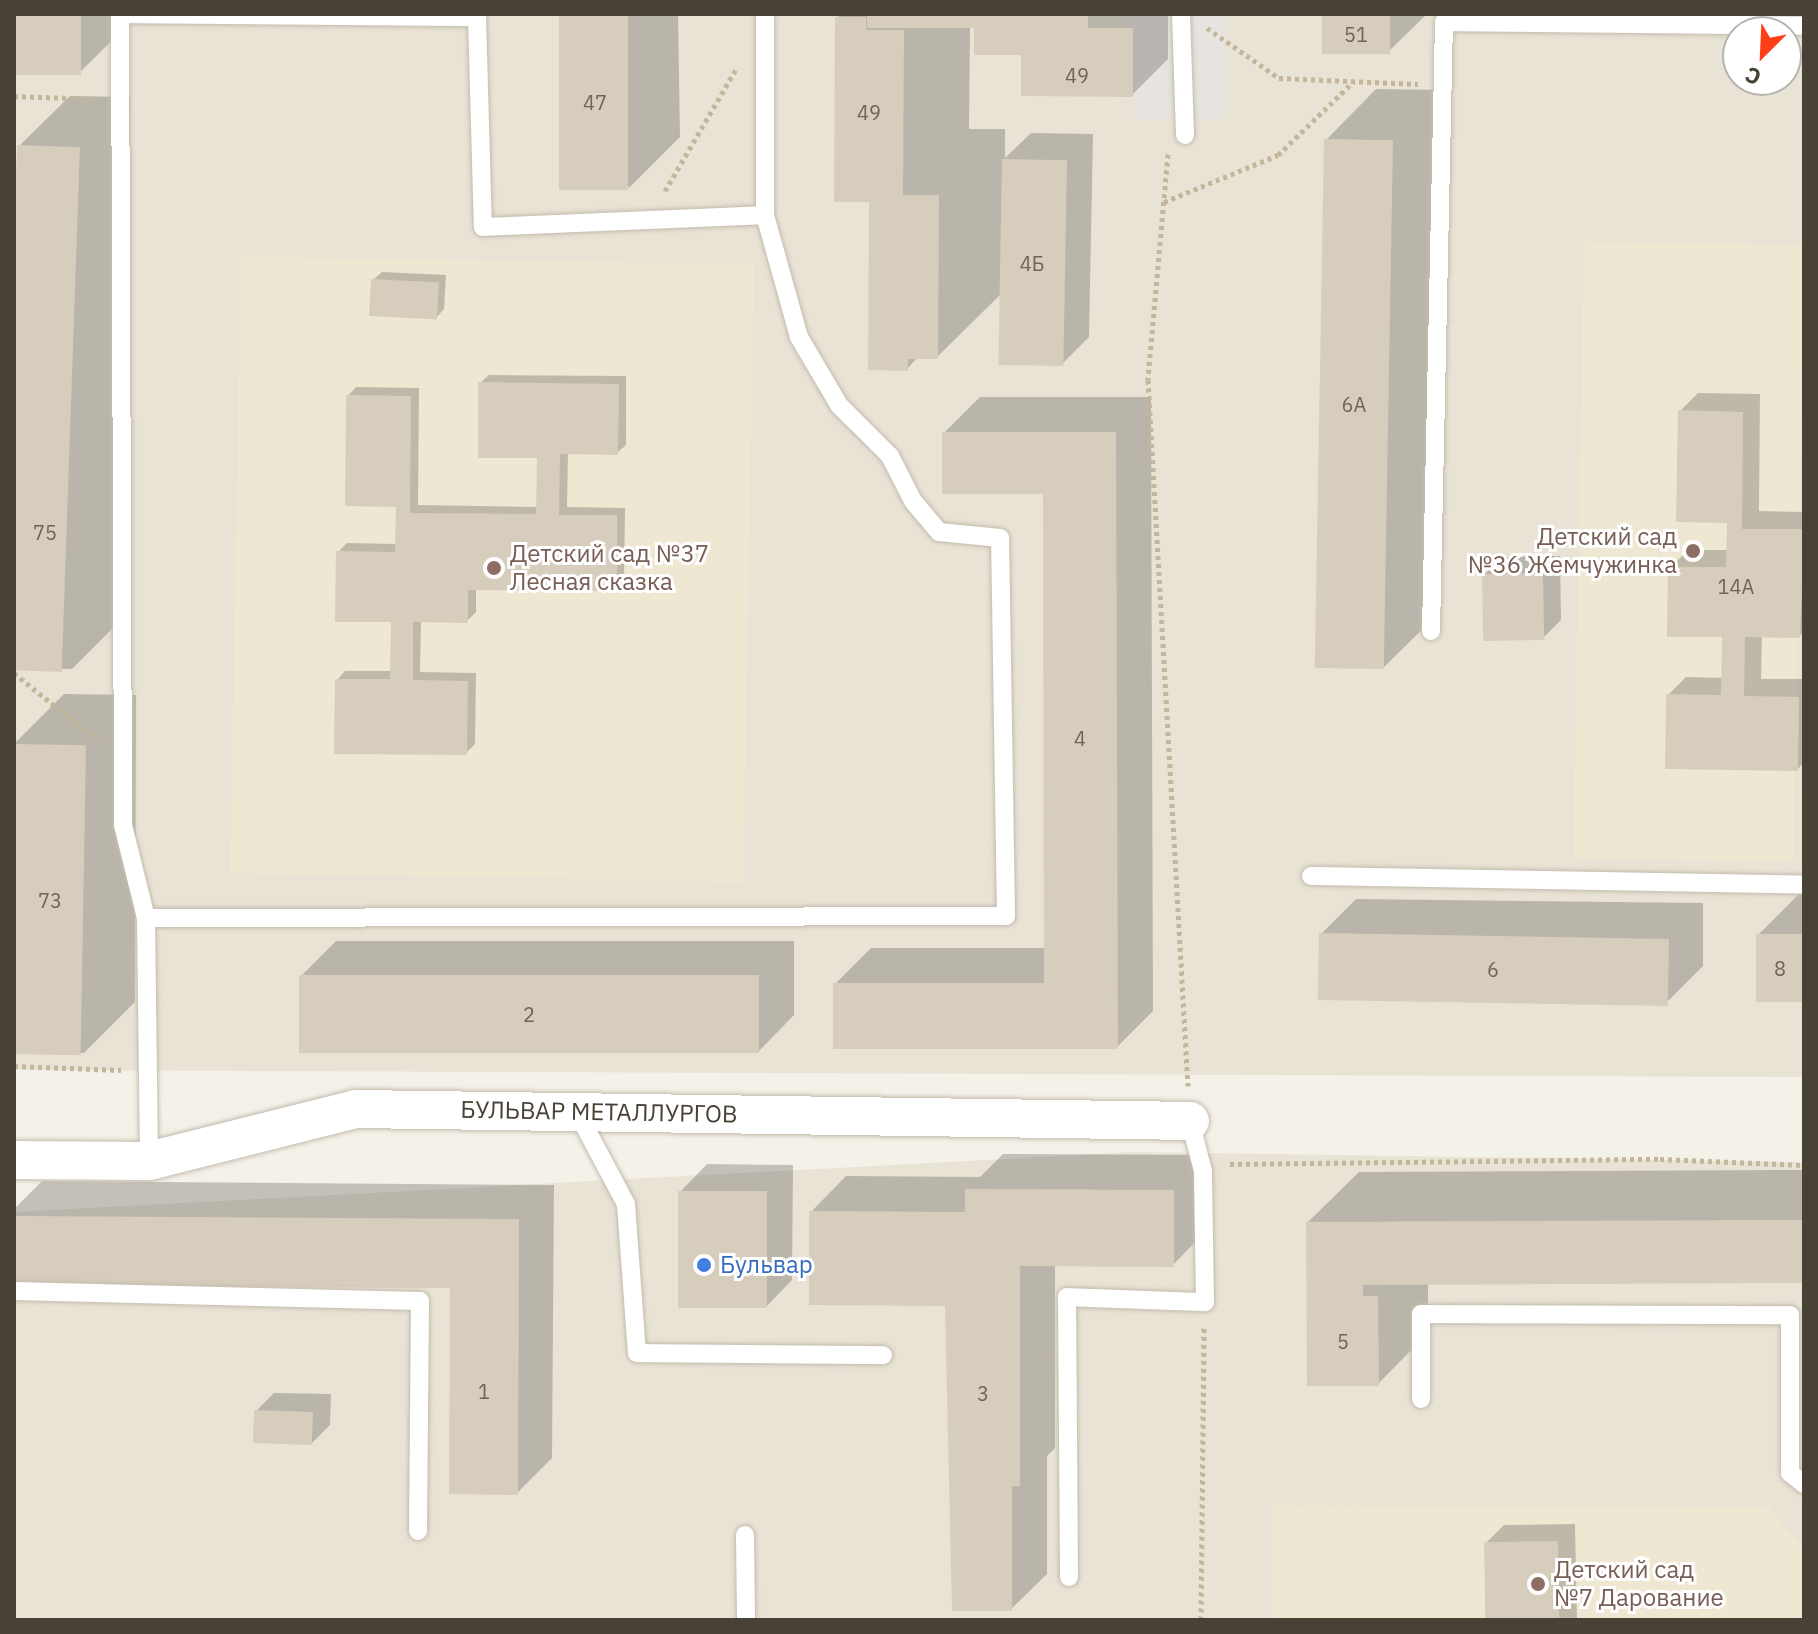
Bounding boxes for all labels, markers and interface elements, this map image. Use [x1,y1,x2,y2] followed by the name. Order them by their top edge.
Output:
[1722,16,1802,96] north arrow
[1344,22,1368,46] house number: 51
[1740,60,1765,93] text: С
[1065,63,1089,87] house number: 49
[583,90,607,114] house number: 47
[857,100,881,124] house number: 49
[1020,251,1044,275] house number: 4Б
[1342,392,1366,416] house number: 6А
[33,520,57,544] house number: 75
[1468,523,1677,579] place label: Детский сад №36 Жемчужинка
[510,540,709,596] place label: Детский сад №37 Лесная сказка
[1684,542,1702,560] marker: Детский сад №36 Жемчужинка
[485,559,503,577] marker: Детский сад №37 Лесная сказка
[1718,574,1754,598] house number: 14А
[1074,726,1086,750] house number: 4
[38,888,62,912] house number: 73
[1774,956,1786,980] house number: 8
[1487,957,1499,981] house number: 6
[523,1002,535,1026] house number: 2
[460,1095,738,1129] street label: БУЛЬВАР МЕТАЛЛУРГОВ
[720,1251,813,1279] place label: Бульвар
[695,1256,713,1274] marker: Бульвар
[1337,1329,1349,1353] house number: 5
[478,1379,490,1403] house number: 1
[977,1381,989,1405] house number: 3
[1554,1556,1724,1612] place label: Детский сад №7 Дарование
[1529,1575,1547,1593] marker: Детский сад №7 Дарование

